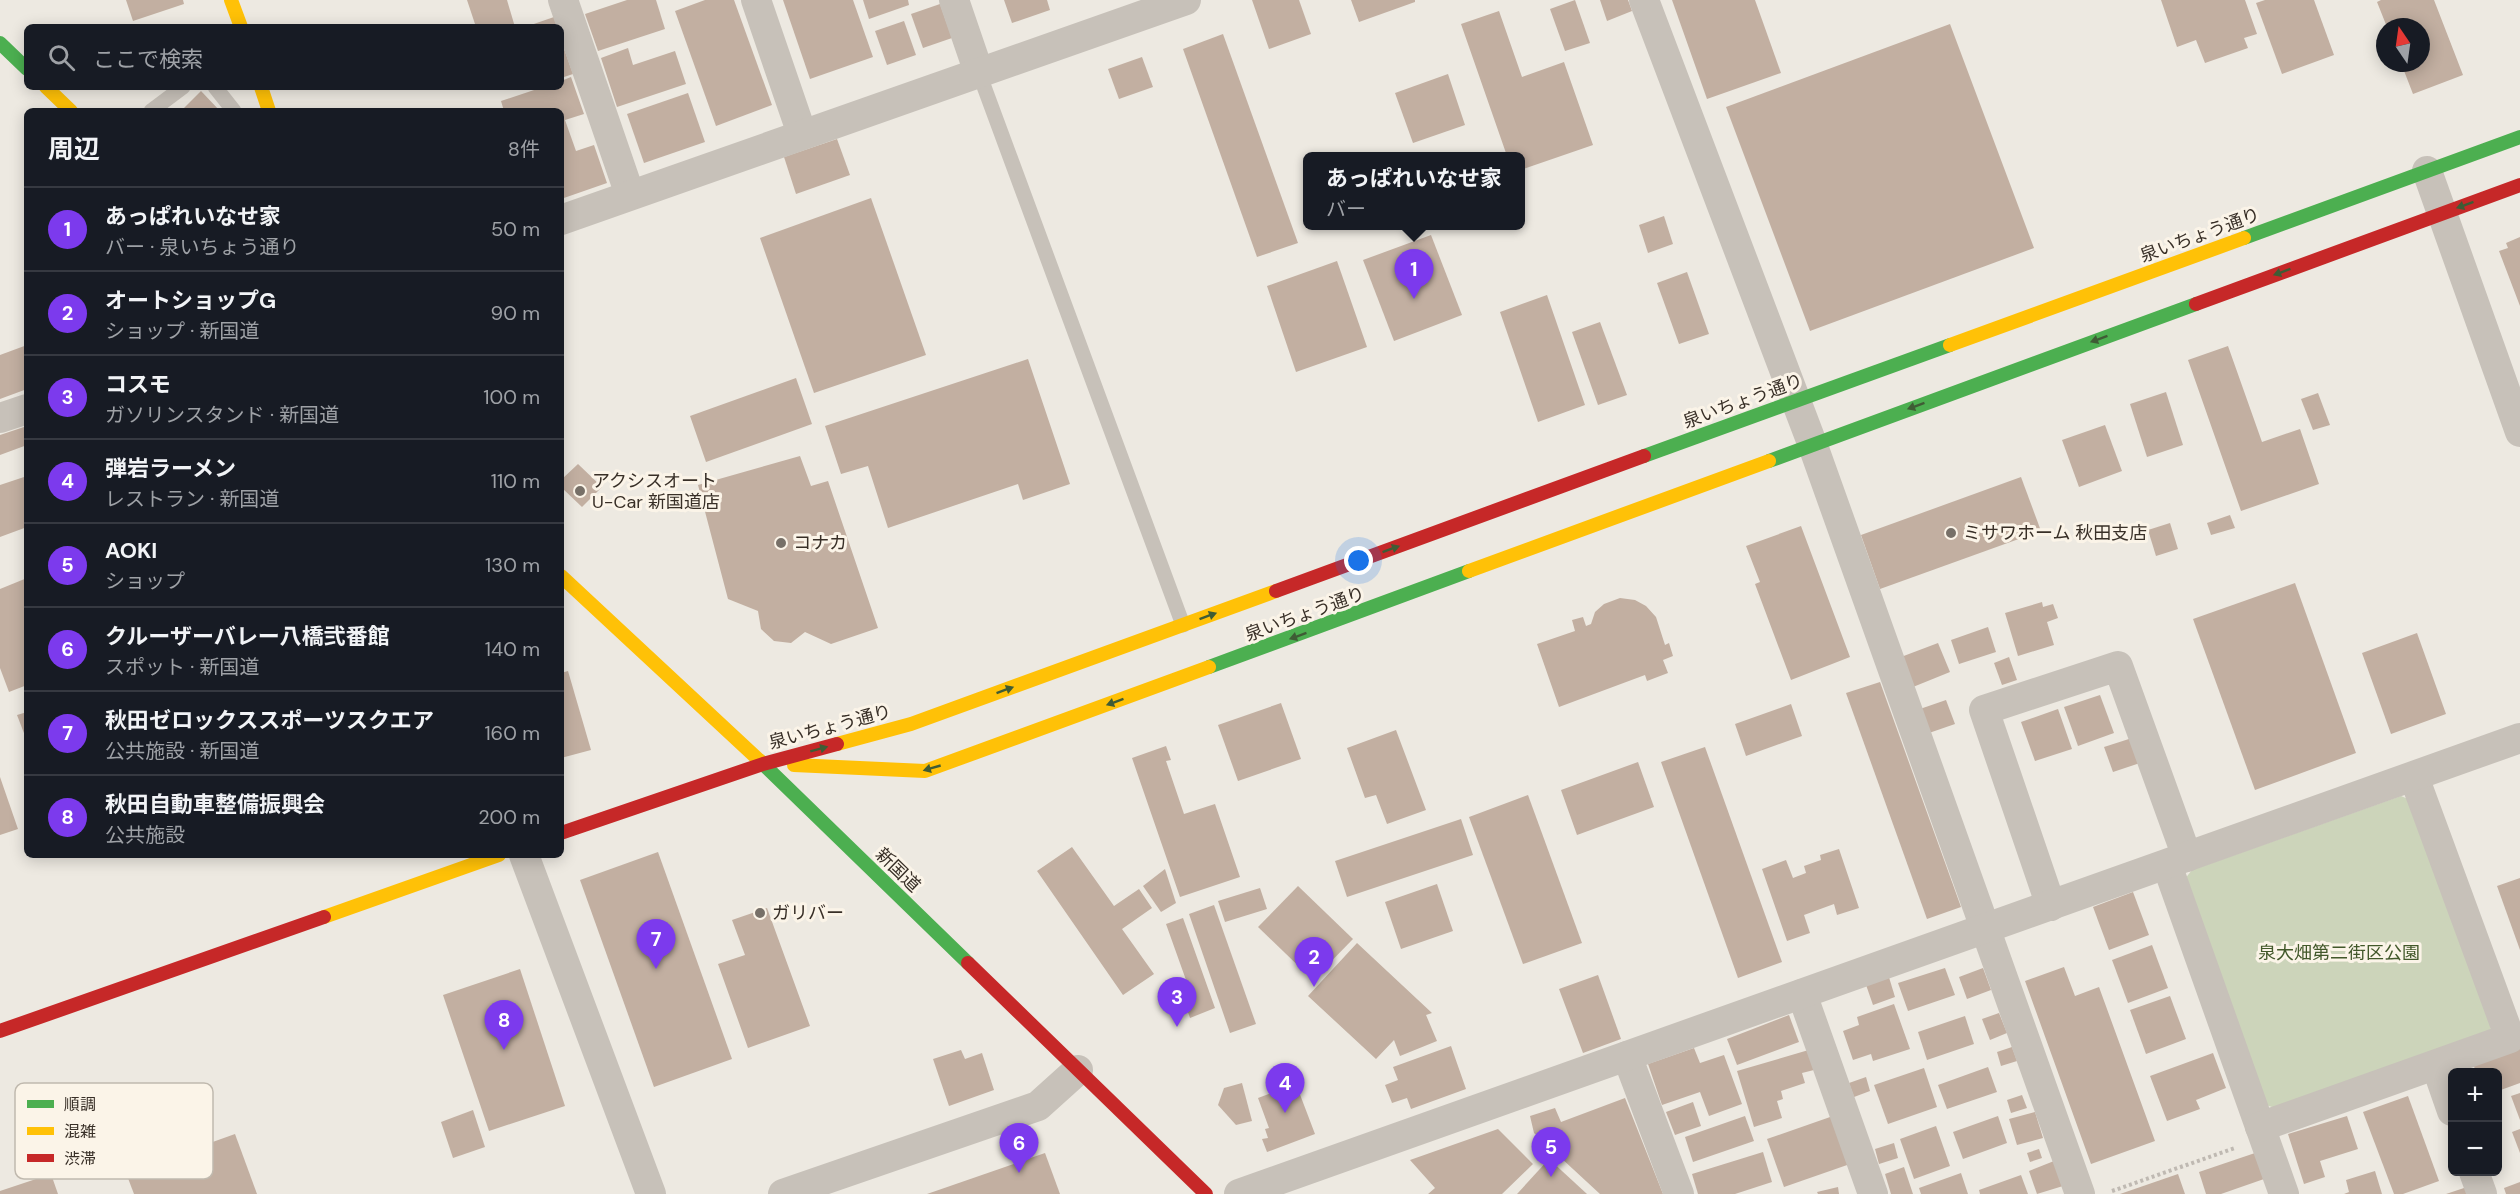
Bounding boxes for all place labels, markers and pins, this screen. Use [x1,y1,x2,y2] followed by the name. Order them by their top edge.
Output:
[1394,250,1434,299] pin: 1
[592,469,720,514] place label: アクシスオート U-Car 新国道店
[573,484,587,498] marker: アクシスオート U-Car 新国道店
[1963,521,2147,545] place label: ミサワホーム 秋田支店
[1944,526,1958,540] marker: ミサワホーム 秋田支店
[793,531,847,555] place label: コナカ
[774,536,788,550] marker: コナカ
[772,901,844,925] place label: ガリバー
[753,906,767,920] marker: ガリバー
[636,920,676,969] pin: 7
[1294,938,1334,987] pin: 2
[1158,978,1196,1027] pin: 3
[484,1000,524,1050] pin: 8
[1266,1064,1304,1113] pin: 4
[1000,1124,1038,1173] pin: 6
[1532,1128,1570,1177] pin: 5

